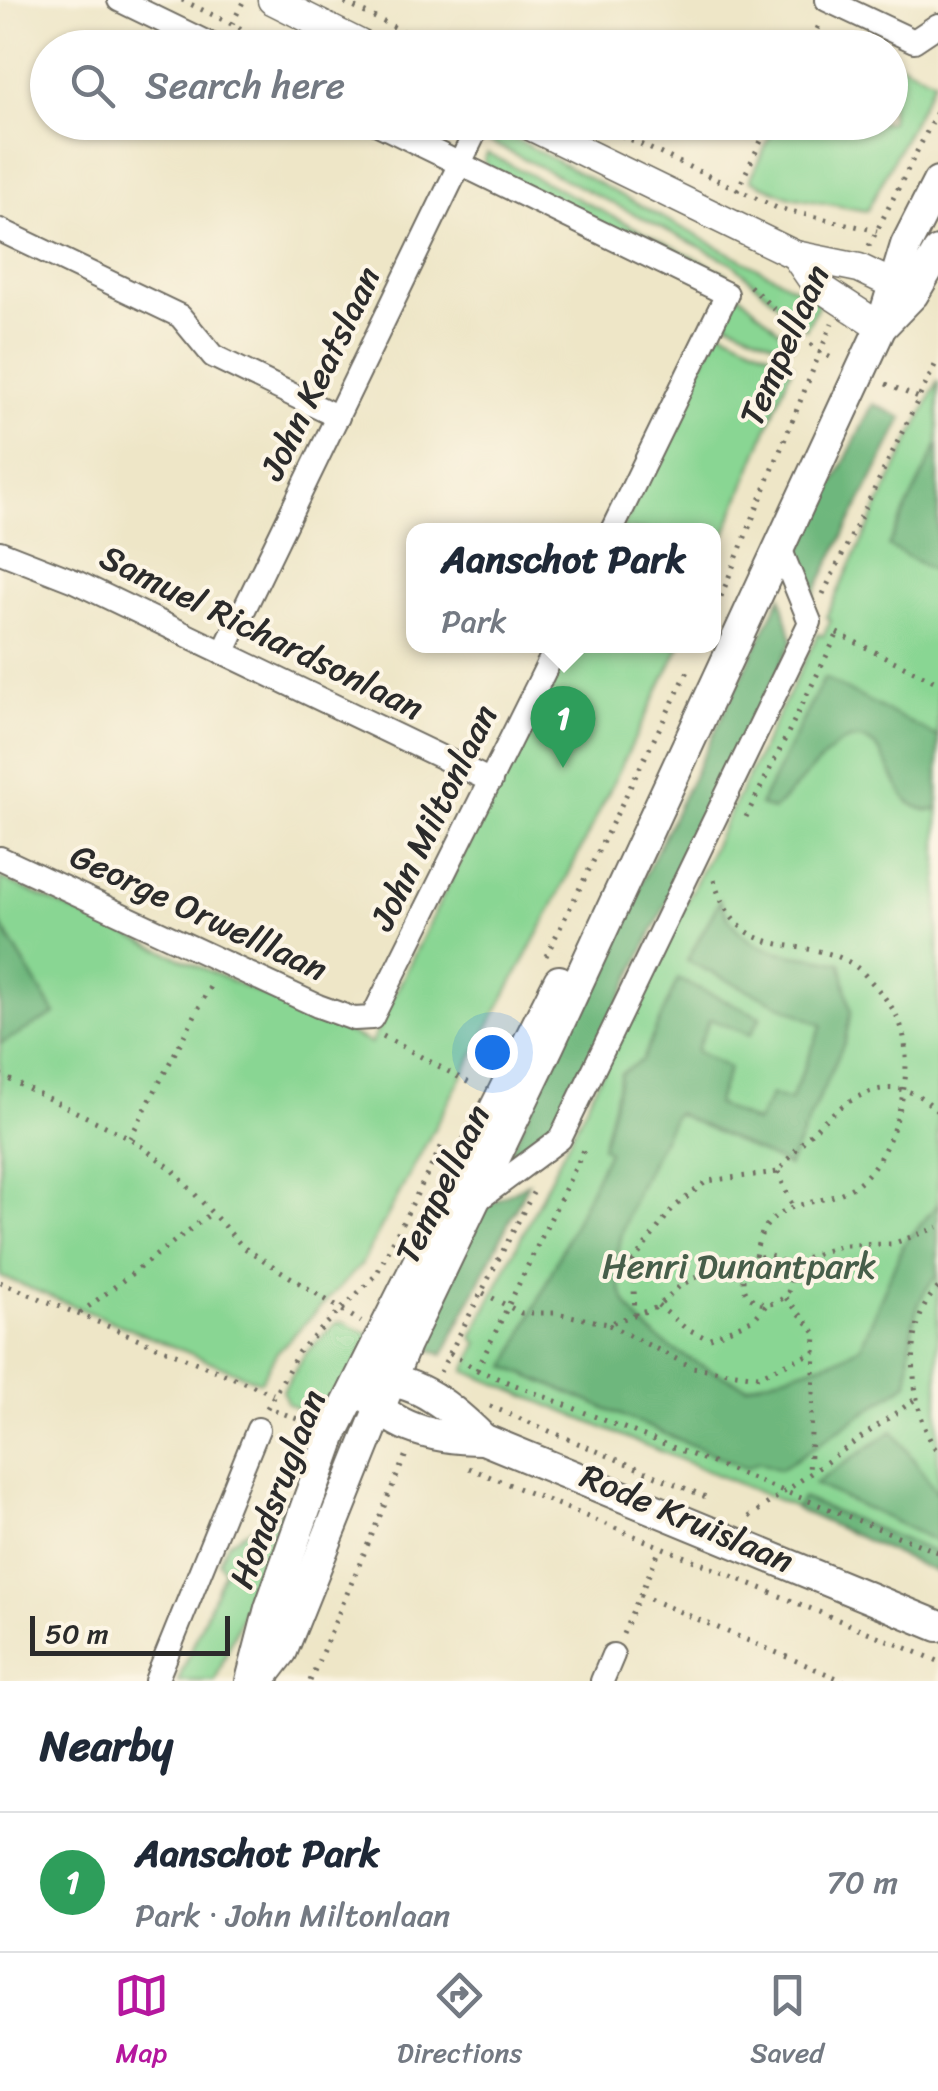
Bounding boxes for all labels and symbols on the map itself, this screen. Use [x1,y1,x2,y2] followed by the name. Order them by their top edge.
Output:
[721,254,847,436] street label: Tempellaan
[241,255,399,492] street label: John Keatslaan
[89,526,435,738] street label: Samuel Richardsonlaan
[530,686,596,768] pin: 1
[351,693,515,942] street label: John Miltonlaan
[60,825,339,999] street label: George Orwelllaan
[467,1027,518,1078] your location
[377,1093,508,1275] street label: Tempellaan
[602,1235,876,1297] park label: Henri Dunantpark
[211,1380,343,1598] street label: Hondsruglaan
[570,1445,804,1591] street label: Rode Kruislaan
[30,1611,230,1656] scale bar

